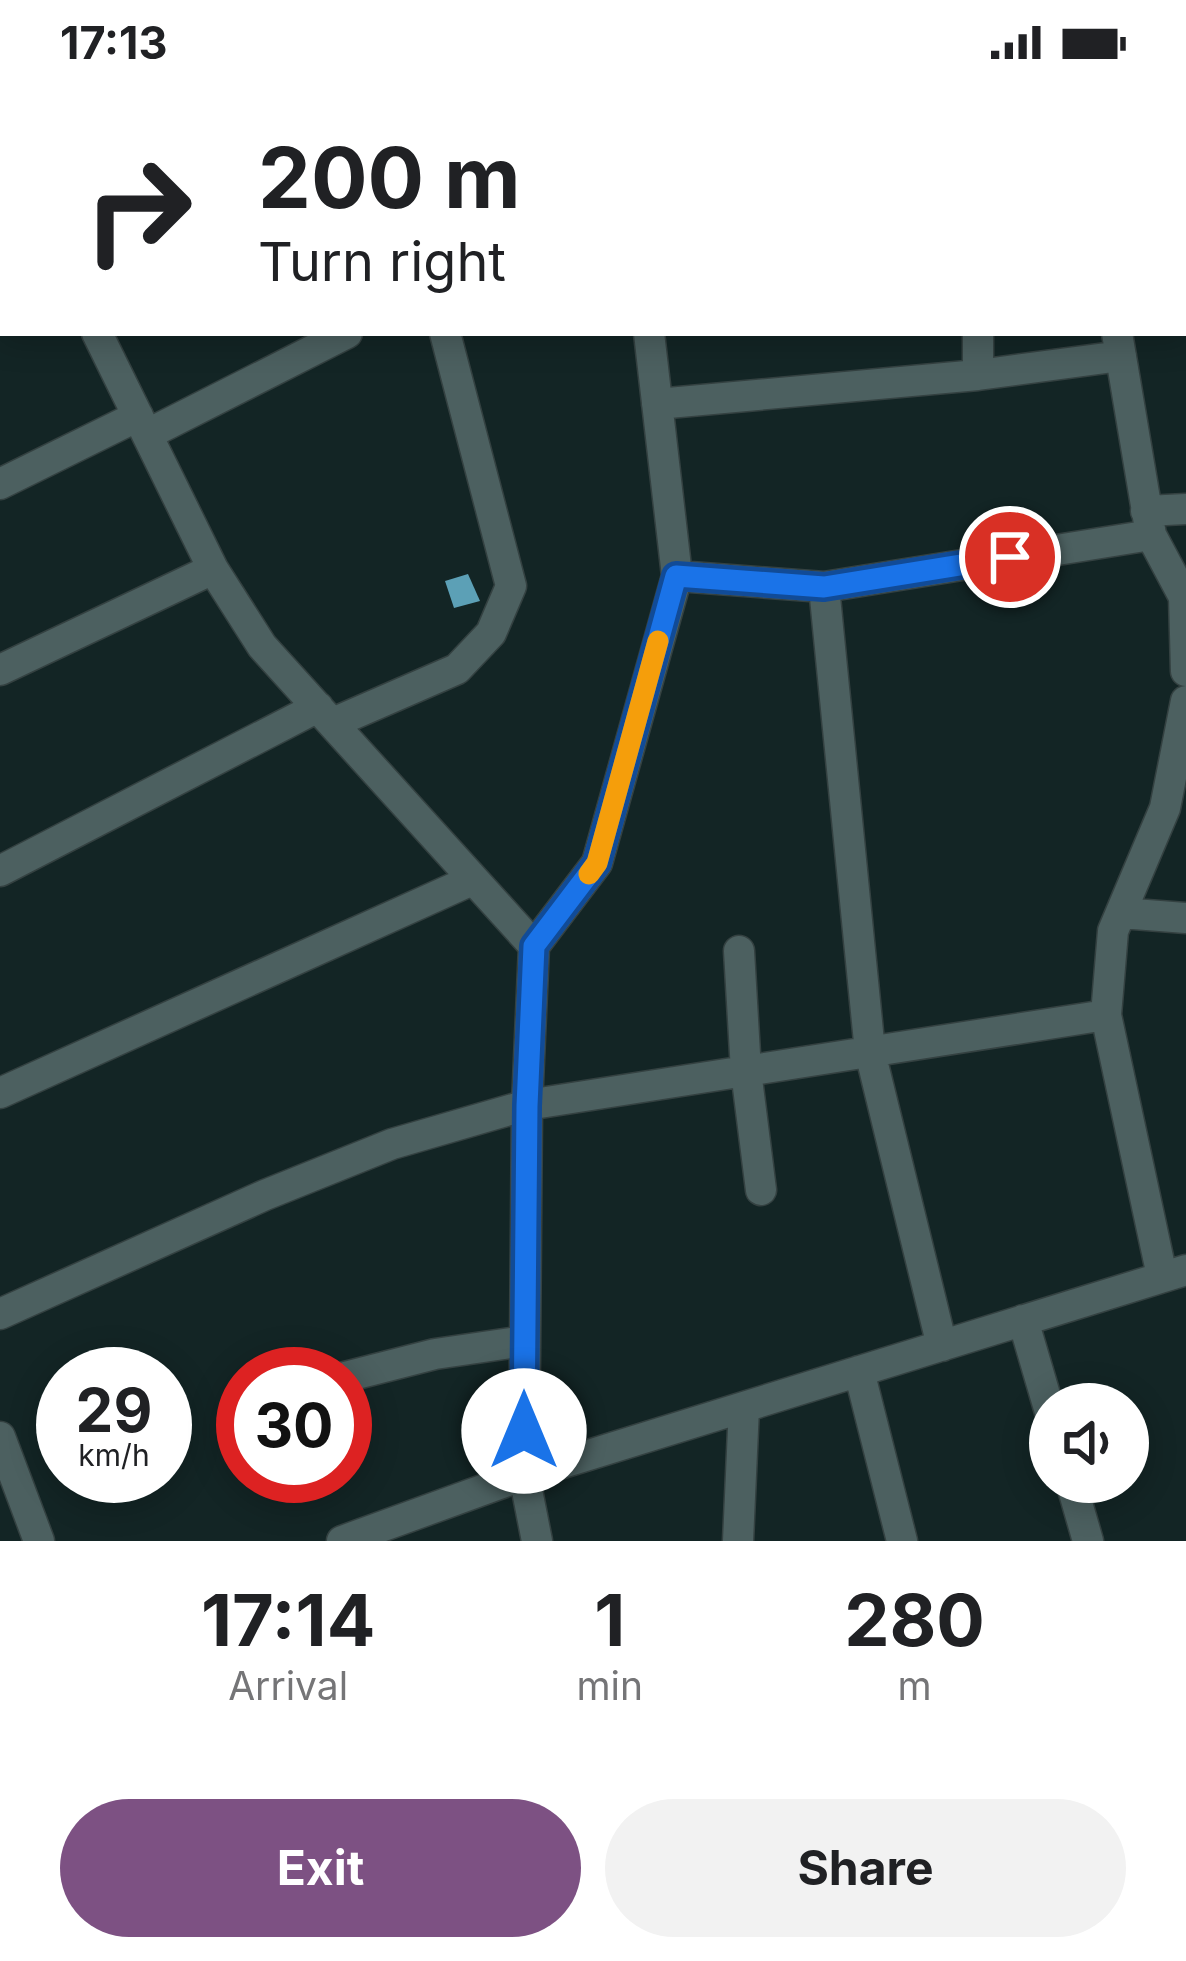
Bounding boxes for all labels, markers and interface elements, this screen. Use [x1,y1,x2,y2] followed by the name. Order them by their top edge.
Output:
[60,15,168,70] text: 17:13
[258,127,521,228] text: 200 m
[60,132,216,288] icon: right
[258,229,506,294] text: Turn right
[959,506,1061,608] pin
[977,524,1043,590] icon: arrive
[216,1347,372,1503] speed limit sign: 30
[461,1368,587,1494] position arrow
[76,1374,152,1446] text: 29
[1029,1383,1149,1503] map controls
[1029,1383,1149,1503] button: sound
[78,1437,150,1473] text: km/h
[201,1576,375,1663] text: 17:14
[594,1576,625,1663] text: 1
[844,1576,985,1663] text: 280
[228,1662,348,1709] text: Arrival
[576,1662,643,1709] text: min
[897,1662,932,1709] text: m
[60,1799,581,1937] button: Exit
[605,1799,1126,1937] button: Share

